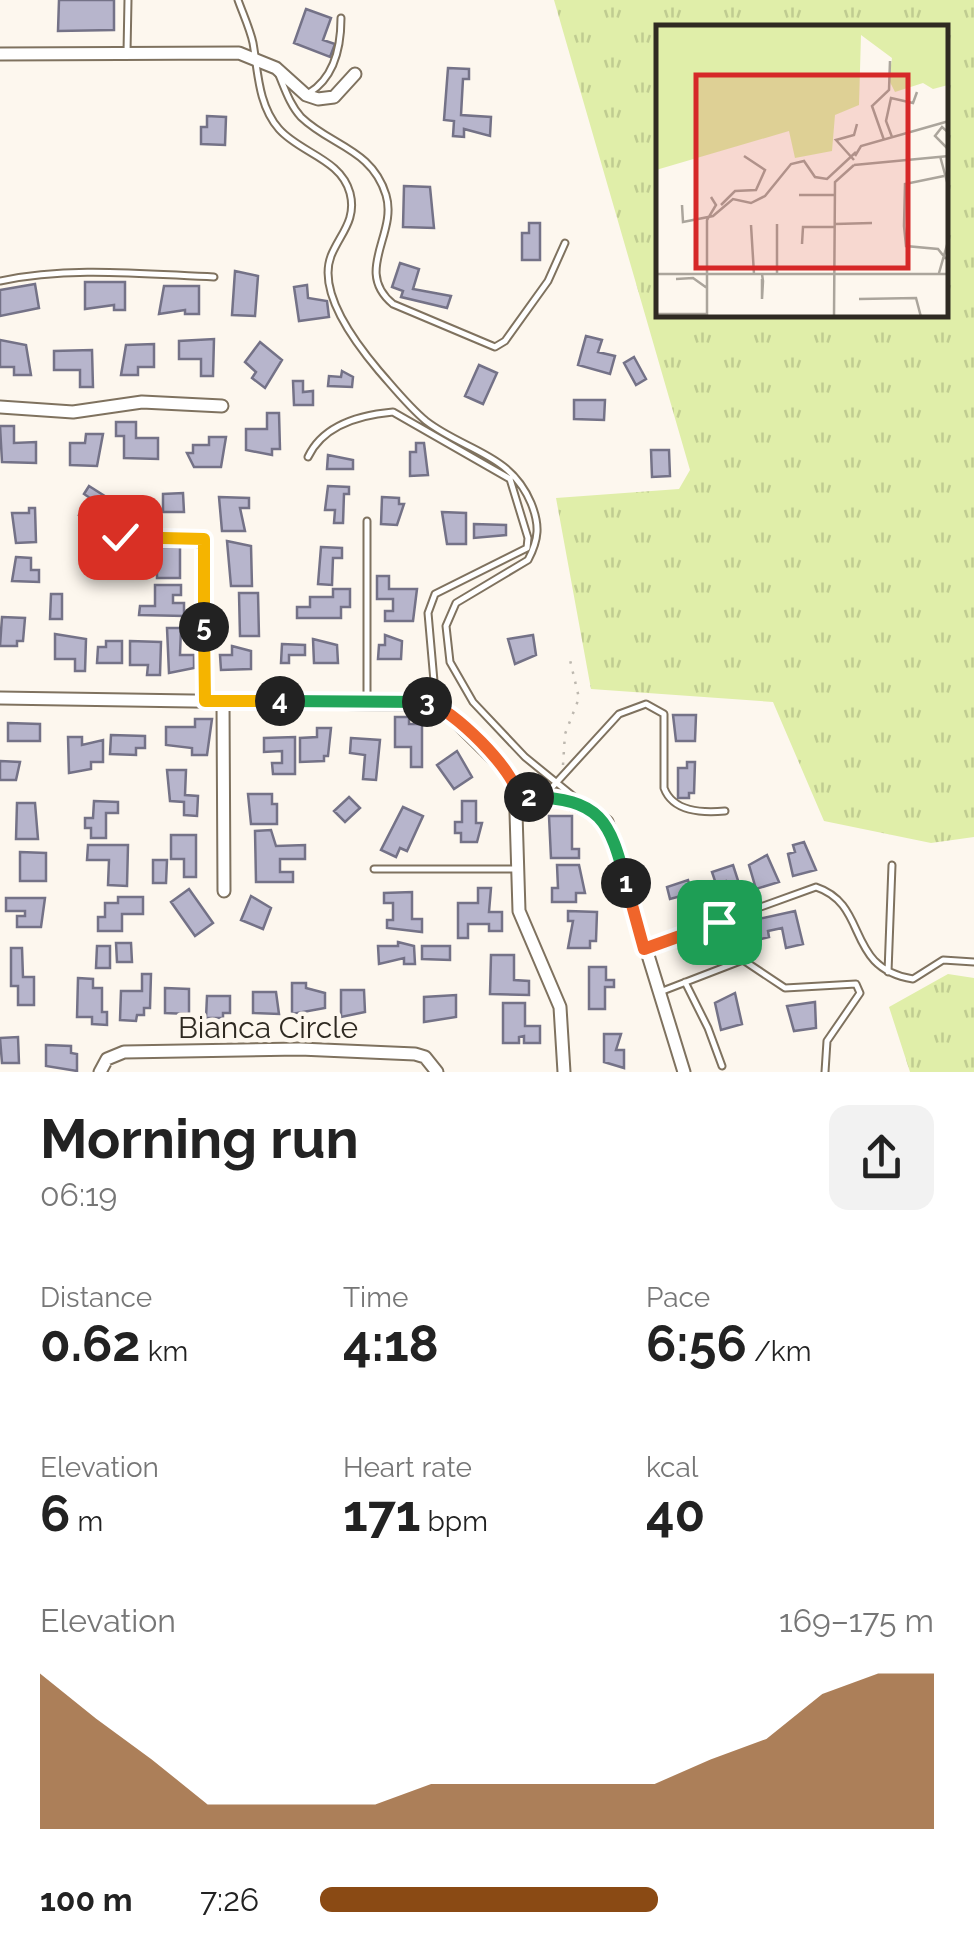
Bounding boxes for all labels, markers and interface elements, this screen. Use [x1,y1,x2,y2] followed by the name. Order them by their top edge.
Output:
[656,25,949,318] inset map
[78,495,163,580] pin
[93,510,148,565] icon: check
[179,602,229,652] pin: 5
[196,610,212,643] text: 5
[255,676,305,726] pin: 4
[402,677,452,727] pin: 3
[272,684,288,717] text: 4
[419,685,435,718] text: 3
[504,772,554,822] pin: 2
[521,780,537,813] text: 2
[601,858,651,908] pin: 1
[619,866,633,899] text: 1
[677,880,762,965] pin
[692,895,747,950] icon: arrive
[178,1010,358,1045] street label: Bianca Circle
[829,1105,934,1210] button: share
[40,1106,359,1171] text: Morning run
[40,1176,117,1213] text: 06:19
[40,1281,152,1314] text: Distance
[343,1281,408,1314] text: Time
[646,1281,710,1314] text: Pace
[40,1314,141,1373] text: 0.62
[343,1314,439,1373] text: 4:18
[646,1314,747,1373] text: 6:56
[141,1335,188,1368] text: km
[747,1335,811,1368] text: /km
[40,1451,159,1484] text: Elevation
[343,1451,472,1484] text: Heart rate
[646,1451,698,1484] text: kcal
[40,1484,70,1543] text: 6
[343,1484,420,1543] text: 171
[646,1484,705,1543] text: 40
[70,1505,103,1538] text: m
[420,1505,488,1538] text: bpm
[40,1602,176,1639] text: Elevation
[779,1602,934,1639] text: 169–175 m
[40,1881,133,1918] text: 100 m
[200,1881,259,1918] text: 7:26

